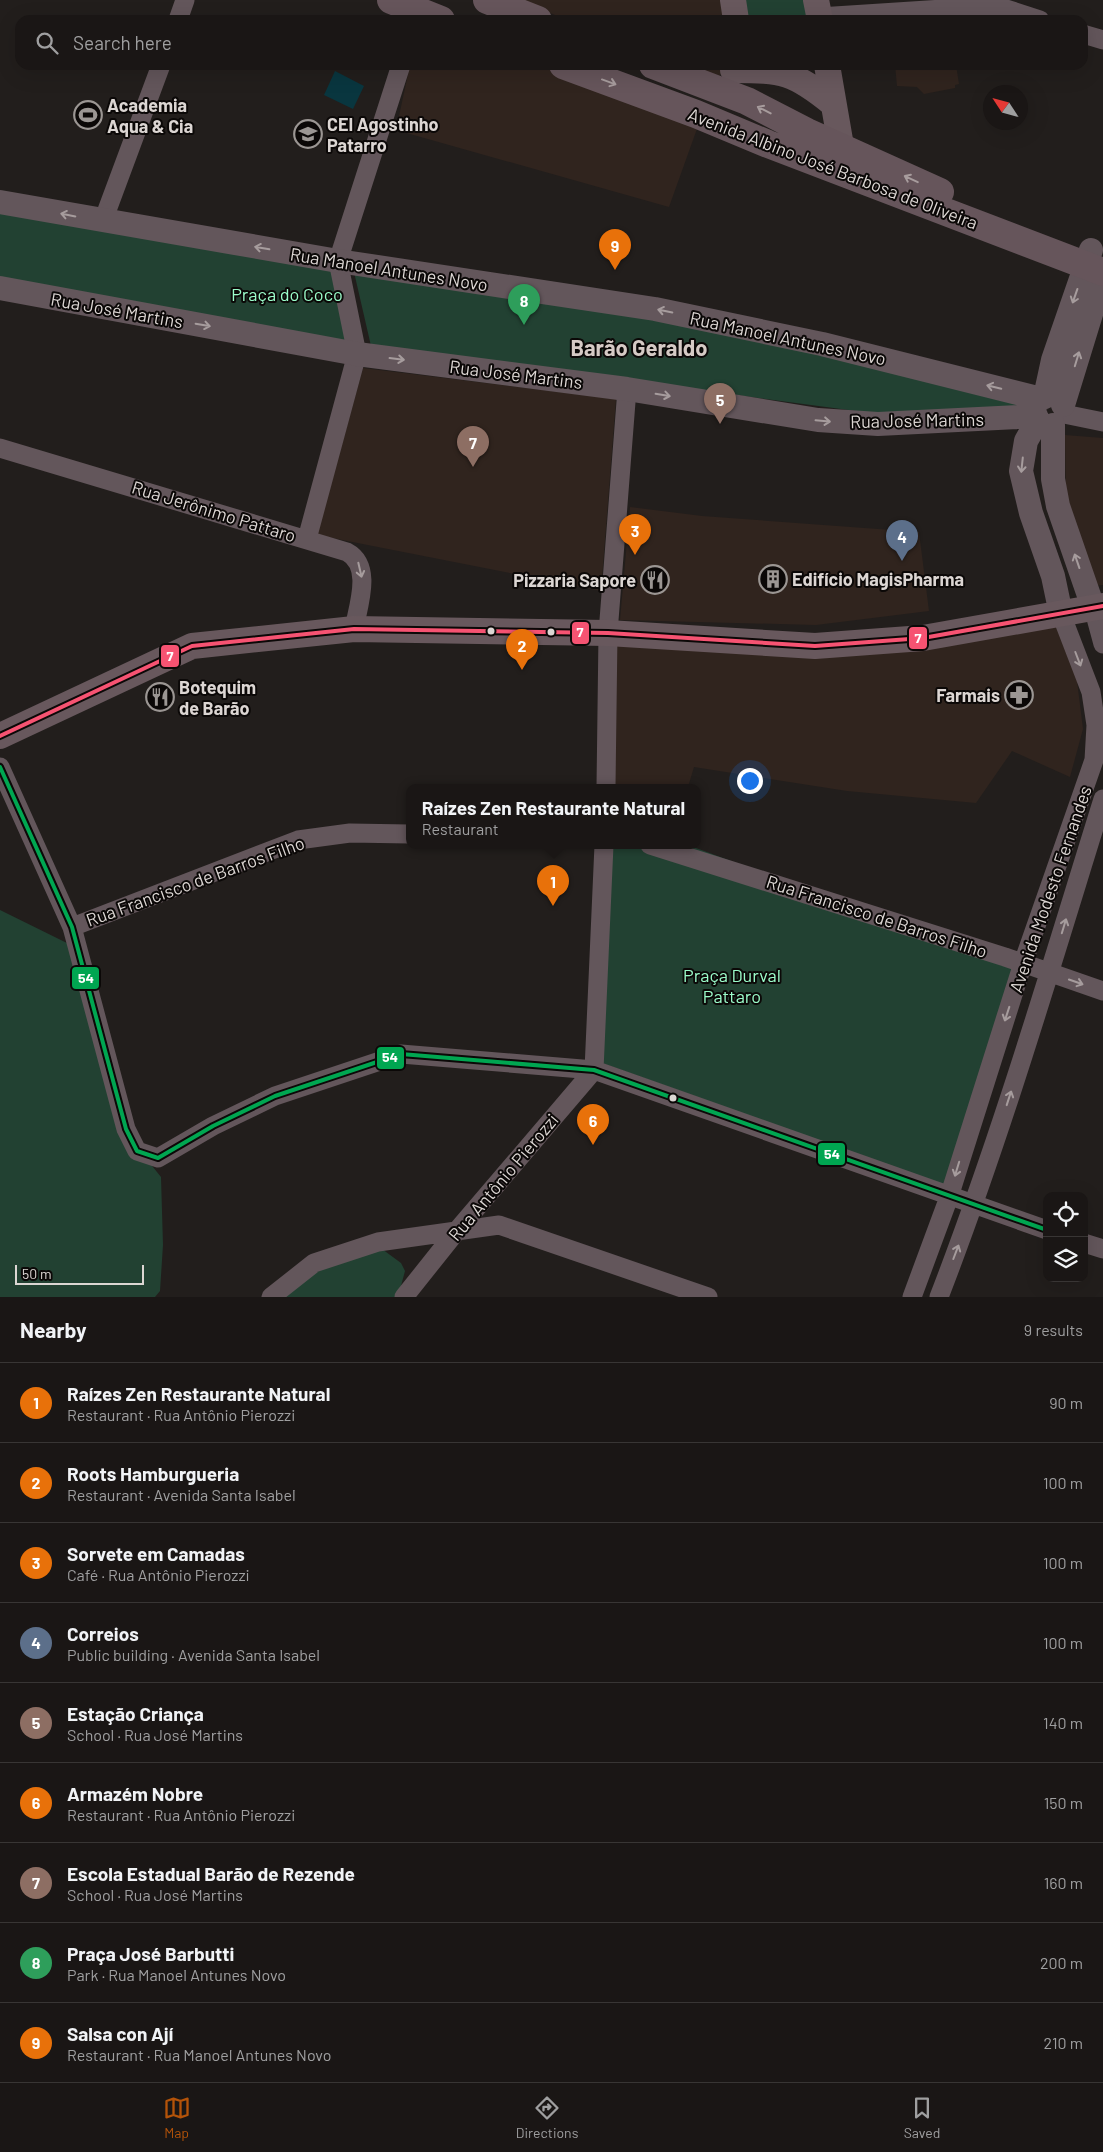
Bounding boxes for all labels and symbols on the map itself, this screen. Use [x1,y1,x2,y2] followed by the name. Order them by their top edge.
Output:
[601,78,616,87] one-way arrow
[983,85,1028,130] north arrow
[107,94,193,137] place label: Academia Aqua & Cia
[73,100,103,130] sports icon: Academia Aqua & Cia
[685,102,981,234] street label: Avenida Albino José Barbosa de Oliveira
[756,105,771,115] one-way arrow
[327,113,439,156] place label: CEI Agostinho Patarro
[293,119,323,149] school or university icon: CEI Agostinho Patarro
[904,173,919,183] one-way arrow
[60,209,76,219] one-way arrow
[599,229,631,270] pin: 9
[289,242,489,296] street label: Rua Manoel Antunes Novo
[255,243,271,253] one-way arrow
[231,283,343,305] park label: Praça do Coco
[508,284,540,325] pin: 8
[49,288,185,332] street label: Rua José Martins
[1070,288,1080,304] one-way arrow
[657,306,673,316] one-way arrow
[688,306,888,370] street label: Rua Manoel Antunes Novo
[194,321,210,331] one-way arrow
[570,334,708,360] district label: Barão Geraldo
[1073,351,1083,367] one-way arrow
[389,354,405,364] one-way arrow
[448,355,584,393] street label: Rua José Martins
[986,382,1002,391] one-way arrow
[704,383,736,424] pin: 5
[654,390,670,400] one-way arrow
[850,408,984,432] street label: Rua José Martins
[815,416,831,425] one-way arrow
[457,426,489,467] pin: 7
[1018,457,1027,473] one-way arrow
[129,476,299,546] street label: Rua Jerônimo Pattaro
[619,514,651,555] pin: 3
[886,520,918,561] pin: 4
[1072,554,1081,570] one-way arrow
[356,561,365,577] one-way arrow
[758,564,788,594] building icon: Edifício MagisPharma
[640,565,670,595] restaurant icon: Pizzaria Sapore
[792,568,964,590] place label: Edifício MagisPharma
[513,569,636,591] place label: Pizzaria Sapore
[571,621,590,645] line badge: 7
[577,623,584,640] text: 7
[486,626,496,636] unlabelled marker
[908,626,928,650] line badge: 7
[546,627,556,637] unlabelled marker
[506,629,538,670] pin: 2
[915,629,922,646] text: 7
[160,644,180,668] line badge: 7
[167,647,174,664] text: 7
[1074,651,1083,666] one-way arrow
[179,676,256,719] place label: Botequim de Barão
[1004,680,1034,710] pharmacy icon: Farmais
[145,682,175,712] restaurant icon: Botequim de Barão
[936,684,1000,706] place label: Farmais
[737,768,763,794] your location
[1004,783,1096,995] street label: Avenida Modesto Fernandes
[83,831,307,931] street label: Rua Francisco de Barros Filho
[537,865,569,906] pin: 1
[764,870,990,962] street label: Rua Francisco de Barros Filho
[1059,918,1069,934] one-way arrow
[683,964,781,1007] park label: Praça Durval Pattaro
[71,966,100,990] line badge: 54
[78,969,94,986] text: 54
[1068,977,1084,987] one-way arrow
[1002,1006,1011,1022] one-way arrow
[376,1046,405,1070] line badge: 54
[382,1048,398,1065] text: 54
[1005,1091,1014,1106] one-way arrow
[668,1093,678,1103] unlabelled marker
[577,1104,609,1145] pin: 6
[443,1109,563,1245] street label: Rua Antônio Pierozzi
[817,1142,846,1166] line badge: 54
[824,1145,840,1162] text: 54
[952,1161,962,1177] one-way arrow
[952,1244,961,1260] one-way arrow
[15,1262,144,1285] scale bar

